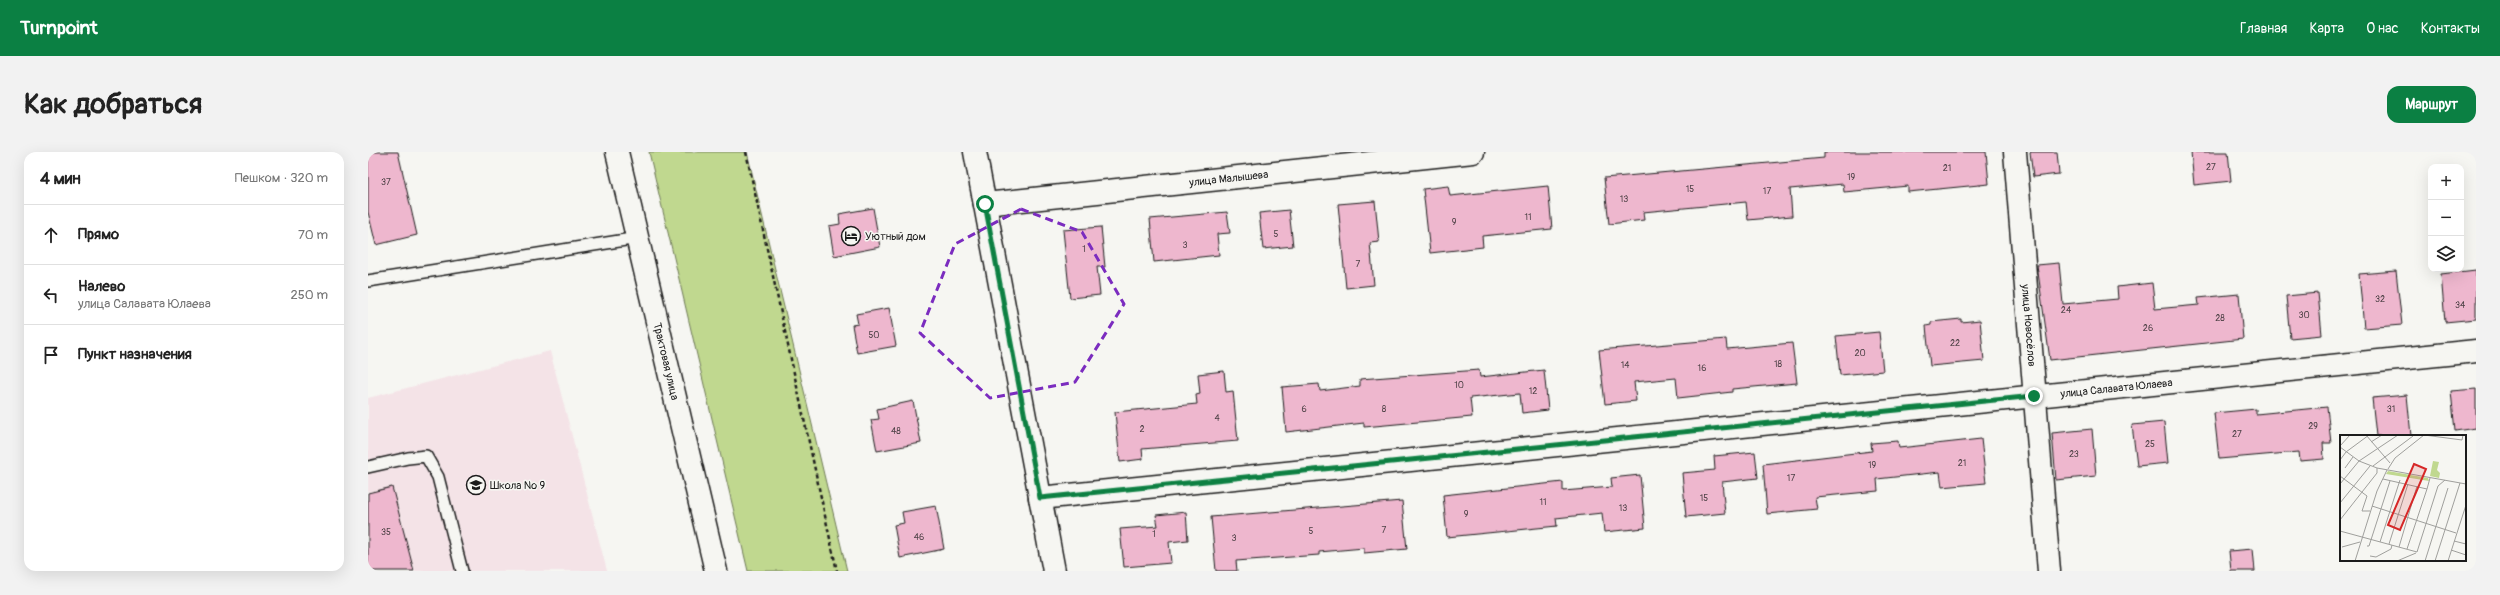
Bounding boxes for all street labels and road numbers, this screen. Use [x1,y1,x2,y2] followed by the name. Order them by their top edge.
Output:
[1187,167,1269,189] street label: улица Малышева
[2019,283,2039,367] street label: улица Новосёлов
[651,321,682,401] street label: Трактовая улица
[2059,376,2173,400] street label: улица Салавата Юлаева

